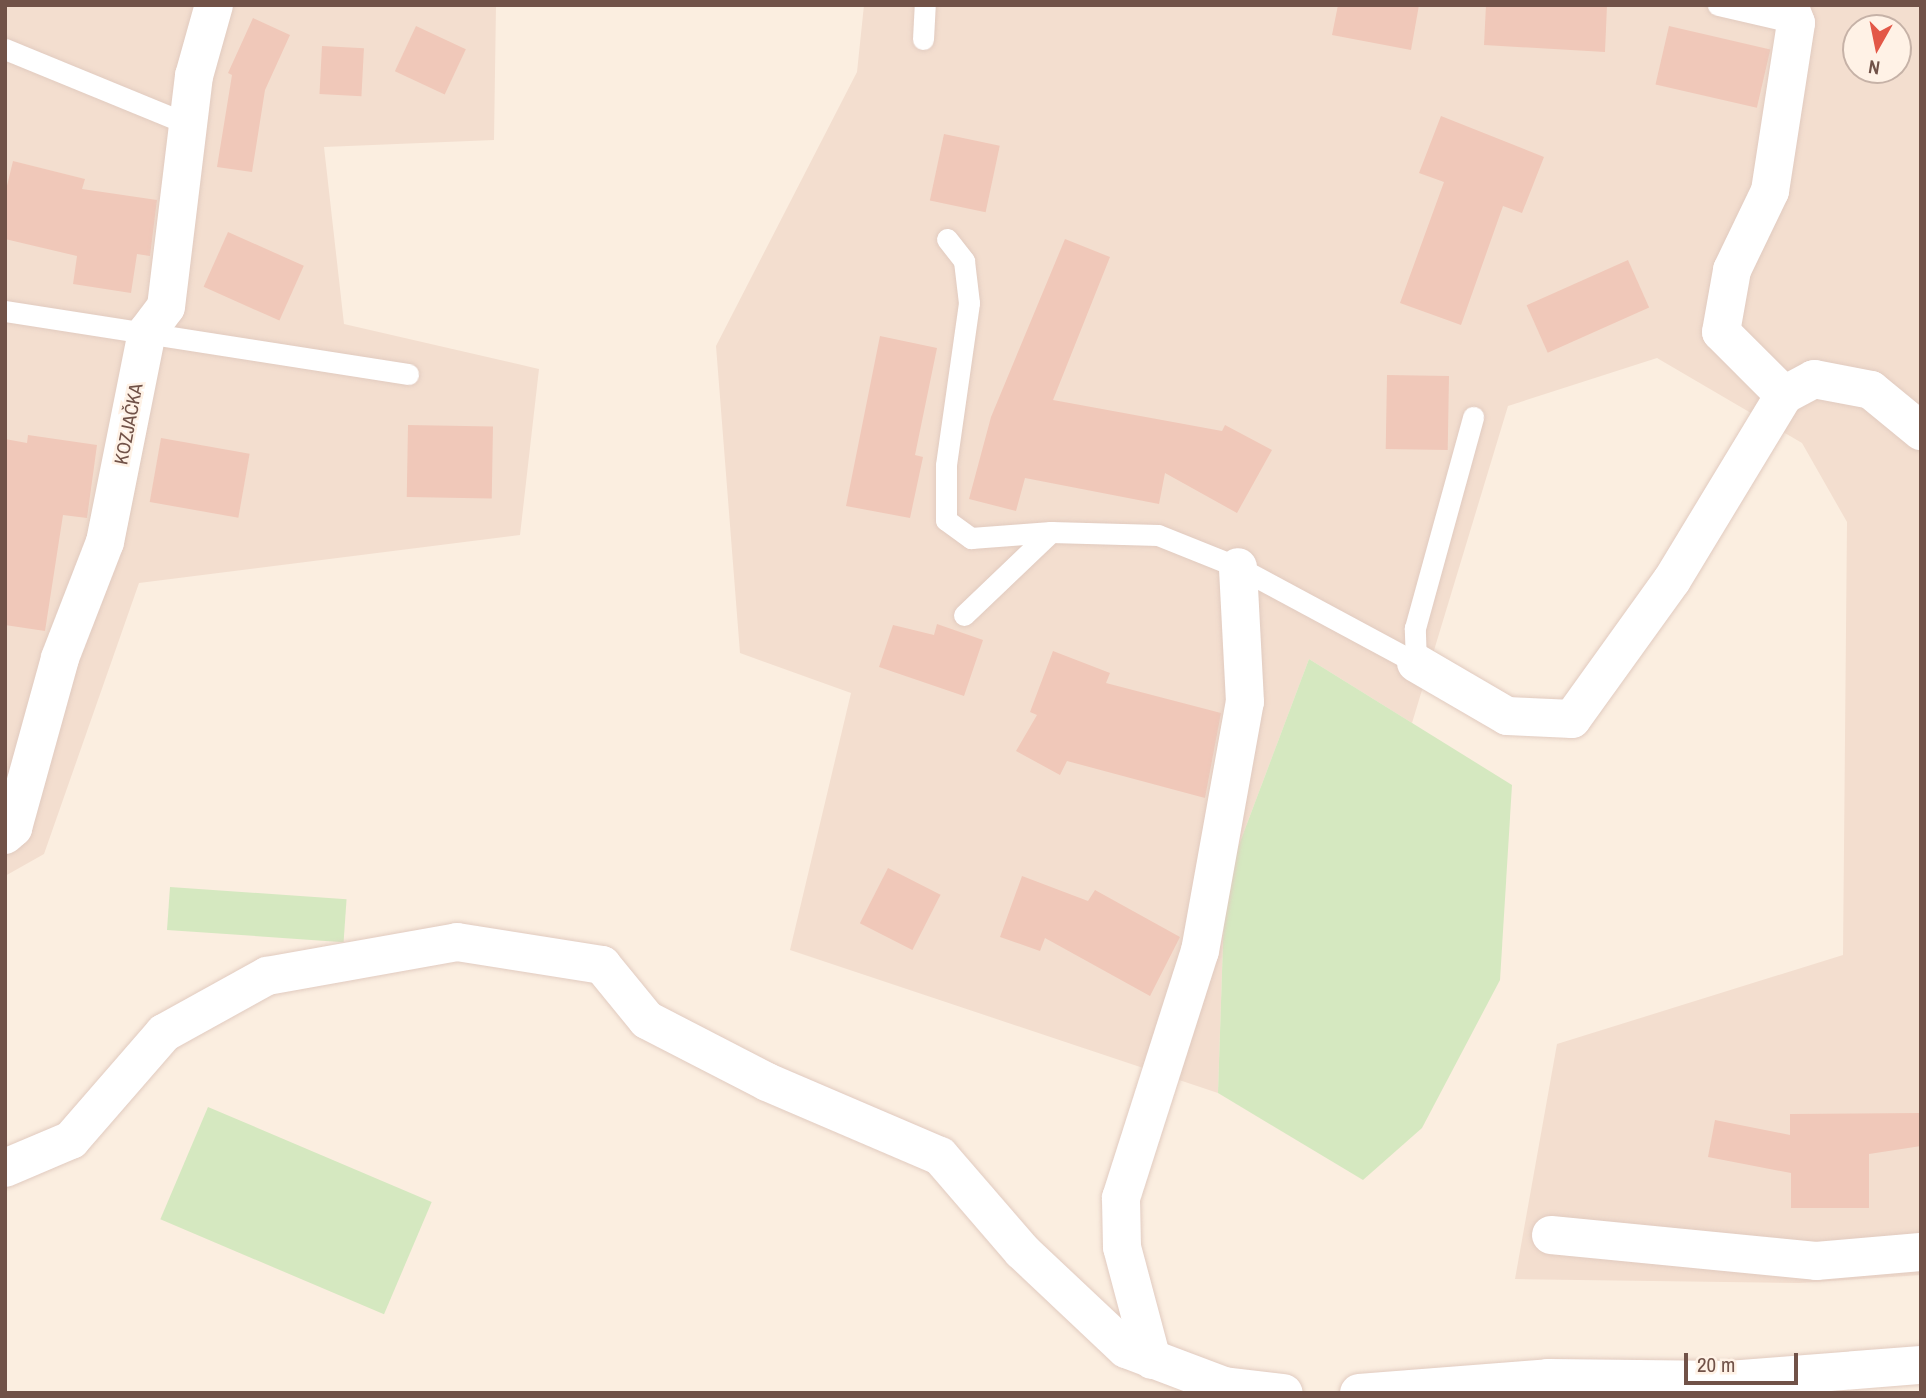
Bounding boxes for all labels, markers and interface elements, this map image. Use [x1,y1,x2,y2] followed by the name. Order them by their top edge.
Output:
[1842,14,1912,84] north arrow
[1866,54,1882,81] text: N
[110,381,148,467] street label: KOZJAČKA
[1688,1338,1802,1382] scale bar
[1697,1350,1735,1379] text: 20 m

